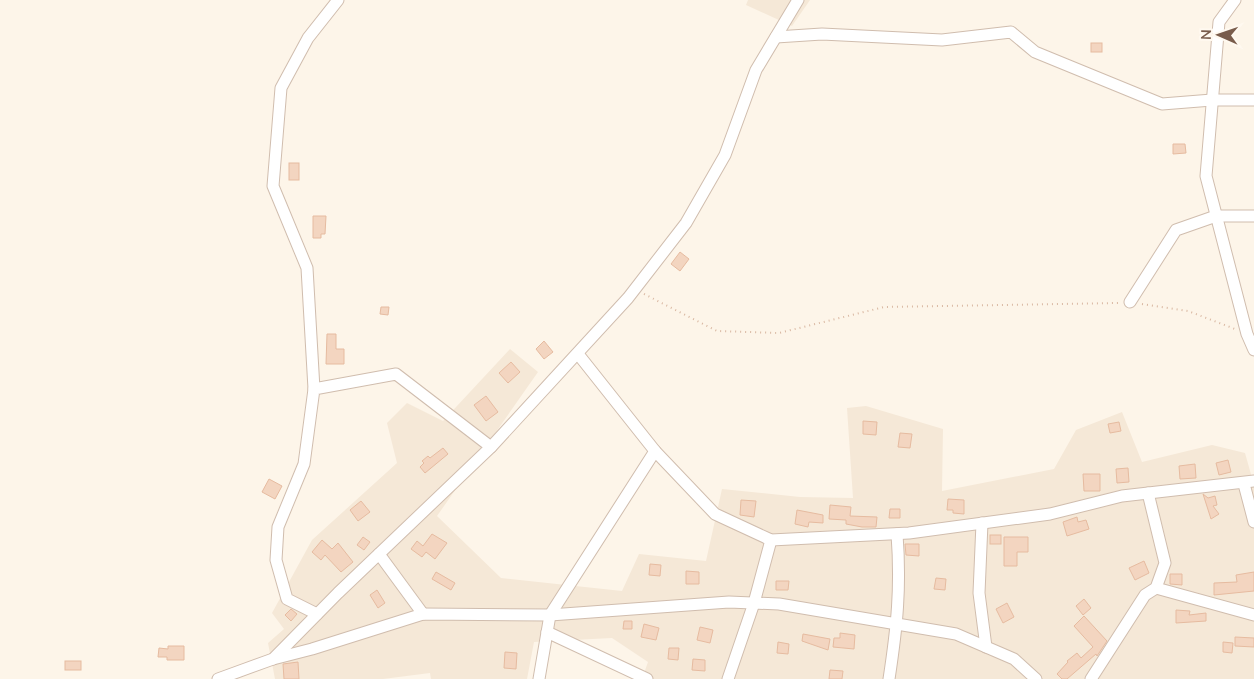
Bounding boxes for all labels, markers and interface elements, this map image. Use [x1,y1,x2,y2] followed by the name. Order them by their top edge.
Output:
[1194,10,1244,60] north arrow
[1197,29,1216,40] text: N

